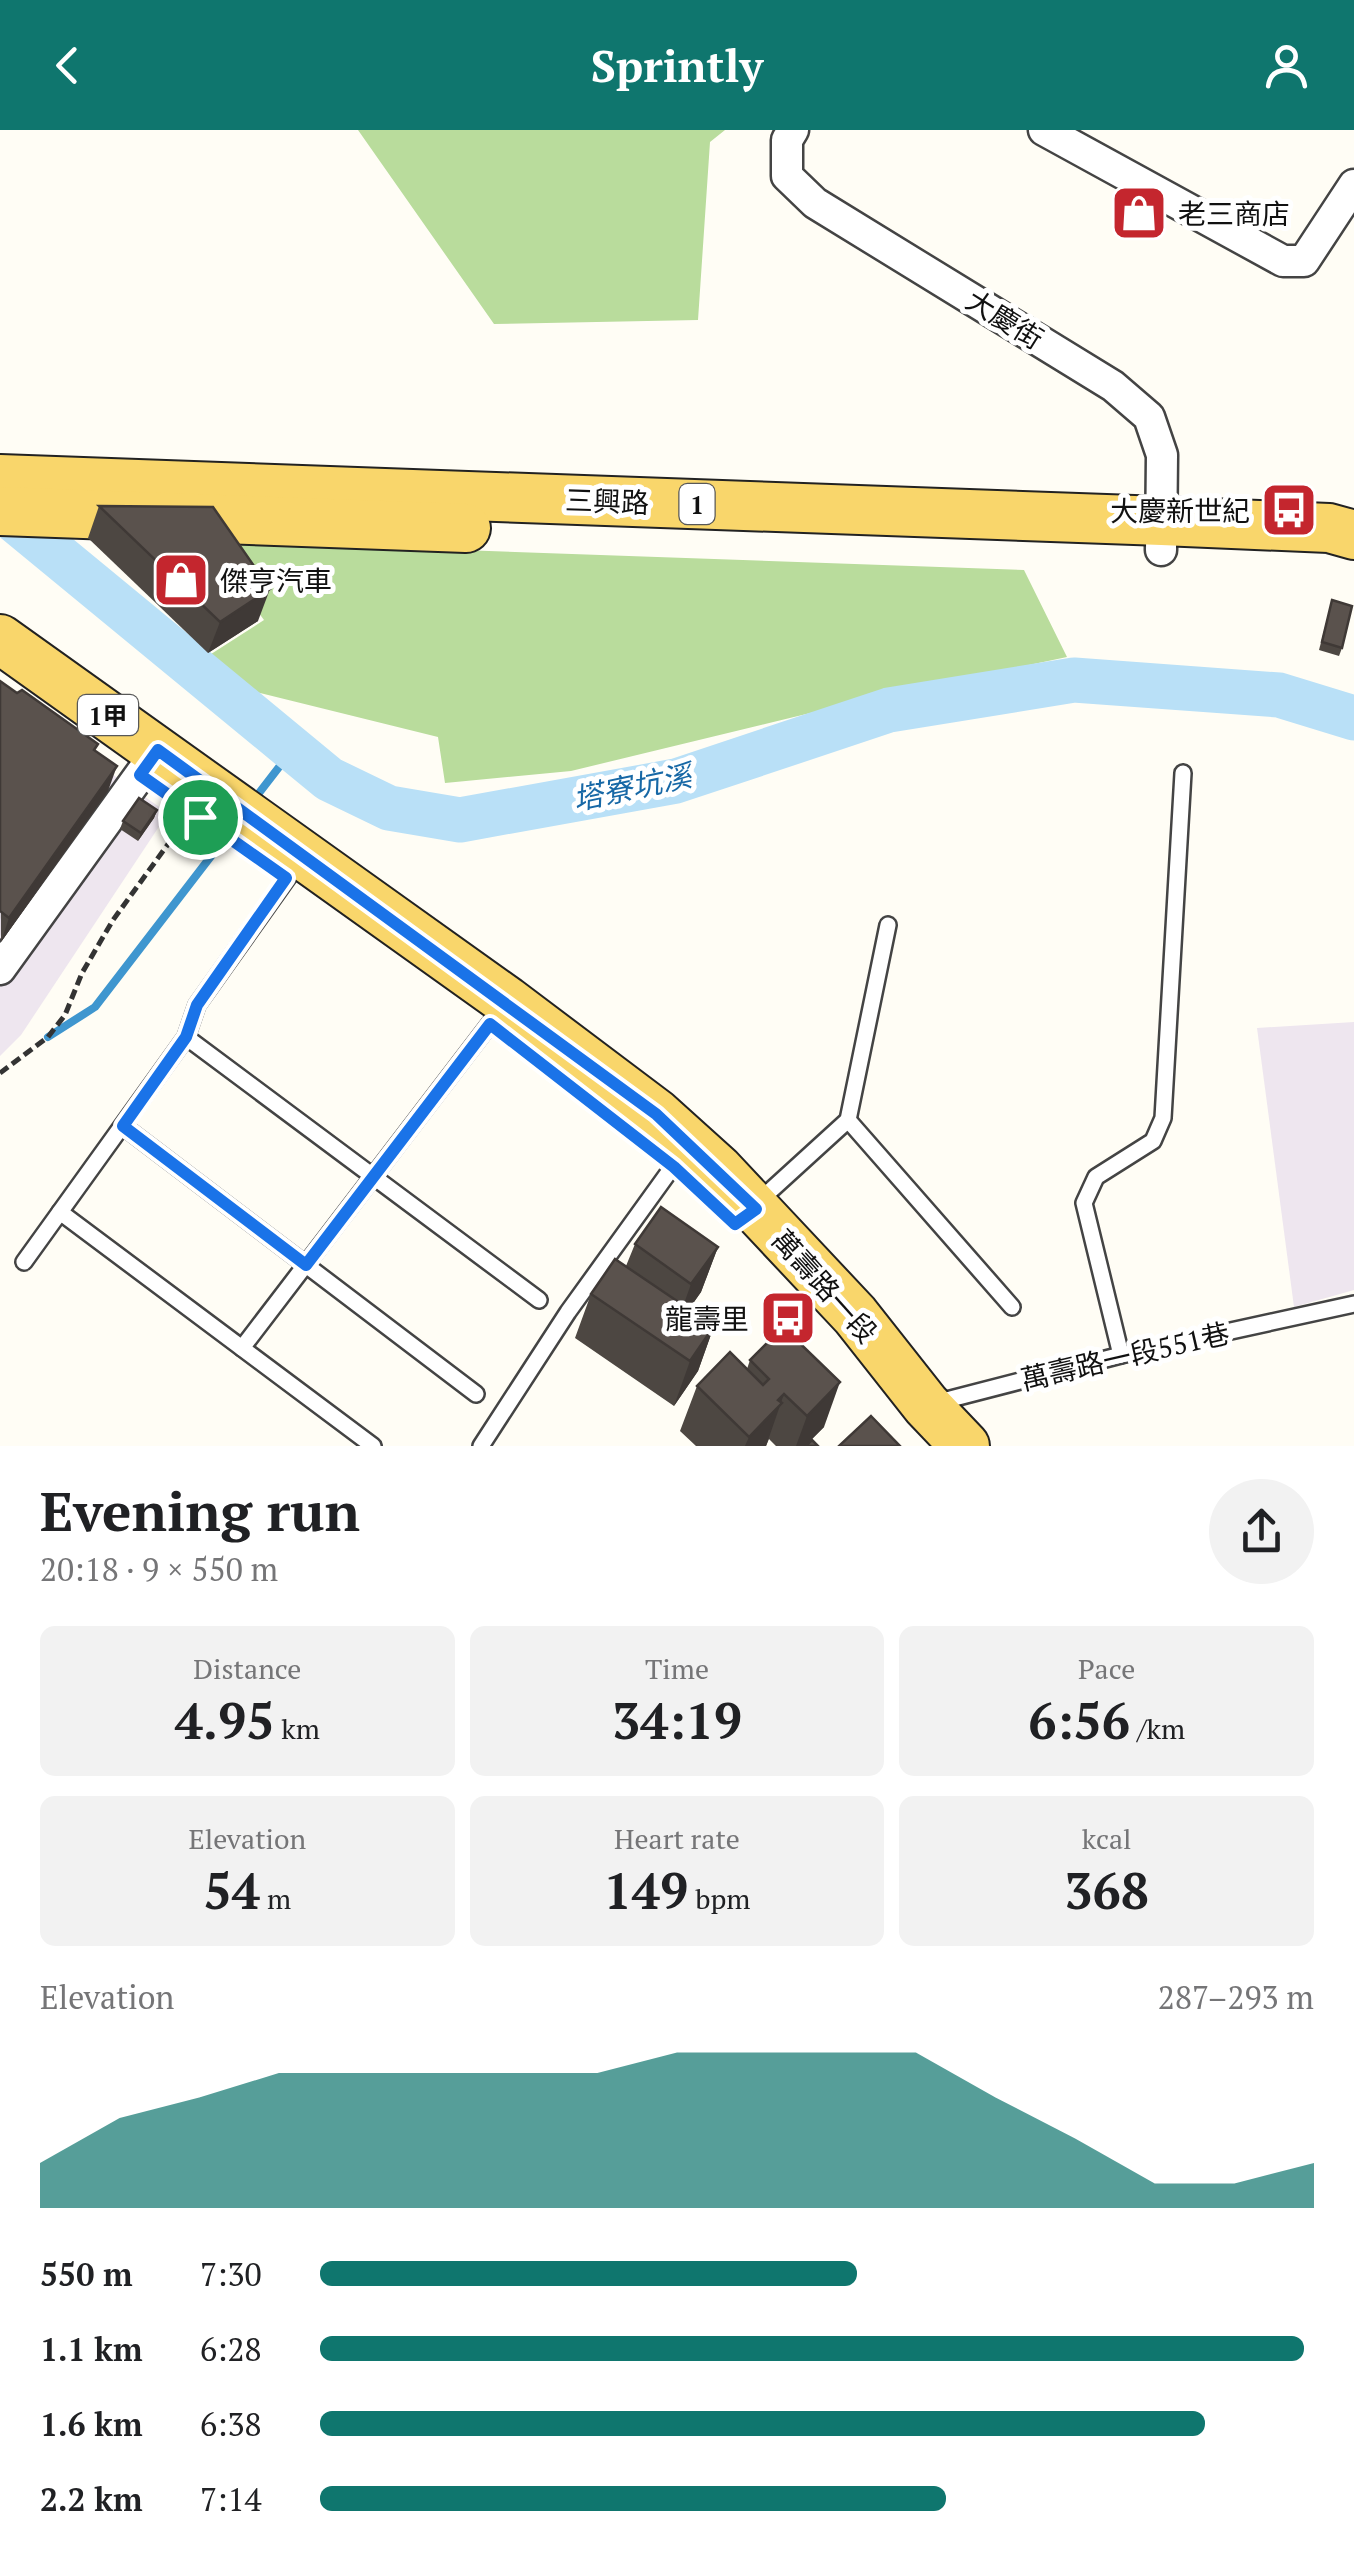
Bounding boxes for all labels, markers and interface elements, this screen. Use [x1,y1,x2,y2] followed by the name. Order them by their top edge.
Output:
[591,35,763,95] text: Sprintly
[40,38,95,93] icon: back
[1259,38,1314,93] icon: person
[1109,183,1169,243] shop icon: 老三商店
[1178,195,1290,232] place label: 老三商店
[960,281,1050,357] street label: 大慶街
[1259,480,1319,540] bus stop icon: 大慶新世紀
[564,481,650,521] street label: 三興路
[680,484,714,524] road number: 1
[1110,492,1250,529] place label: 大慶新世紀
[151,550,211,610] shop icon: 傑亨汽車
[220,562,332,599] place label: 傑亨汽車
[78,695,138,735] road number: 1甲
[569,754,699,819] water label: 塔寮坑溪
[158,775,243,860] pin
[173,790,228,845] icon: arrive
[764,1222,886,1350] street label: 萬壽路一段
[758,1288,818,1348] bus stop icon: 龍壽里
[665,1300,749,1337] place label: 龍壽里
[1017,1314,1233,1398] street label: 萬壽路一段551巷
[40,1474,360,1547] text: Evening run
[1209,1479,1314,1584] button: share
[40,1548,278,1590] text: 20:18 · 9 × 550 m
[193,1650,301,1687] text: Distance
[645,1650,709,1687] text: Time
[1078,1650,1135,1687] text: Pace
[175,1687,274,1753] text: 4.95
[612,1687,742,1753] text: 34:19
[1028,1687,1130,1753] text: 6:56
[274,1710,320,1747] text: km
[1130,1710,1185,1747] text: /km
[189,1820,306,1857] text: Elevation
[614,1820,740,1857] text: Heart rate
[1082,1820,1132,1857] text: kcal
[204,1857,260,1923] text: 54
[604,1857,688,1923] text: 149
[1064,1857,1149,1923] text: 368
[260,1880,291,1917] text: m
[688,1880,750,1917] text: bpm
[40,1976,174,2018] text: Elevation
[1158,1976,1314,2018] text: 287–293 m
[40,2253,132,2295] text: 550 m
[200,2253,262,2295] text: 7:30
[40,2328,143,2370] text: 1.1 km
[200,2328,262,2370] text: 6:28
[40,2403,143,2445] text: 1.6 km
[200,2403,262,2445] text: 6:38
[40,2478,143,2520] text: 2.2 km
[200,2478,262,2520] text: 7:14

